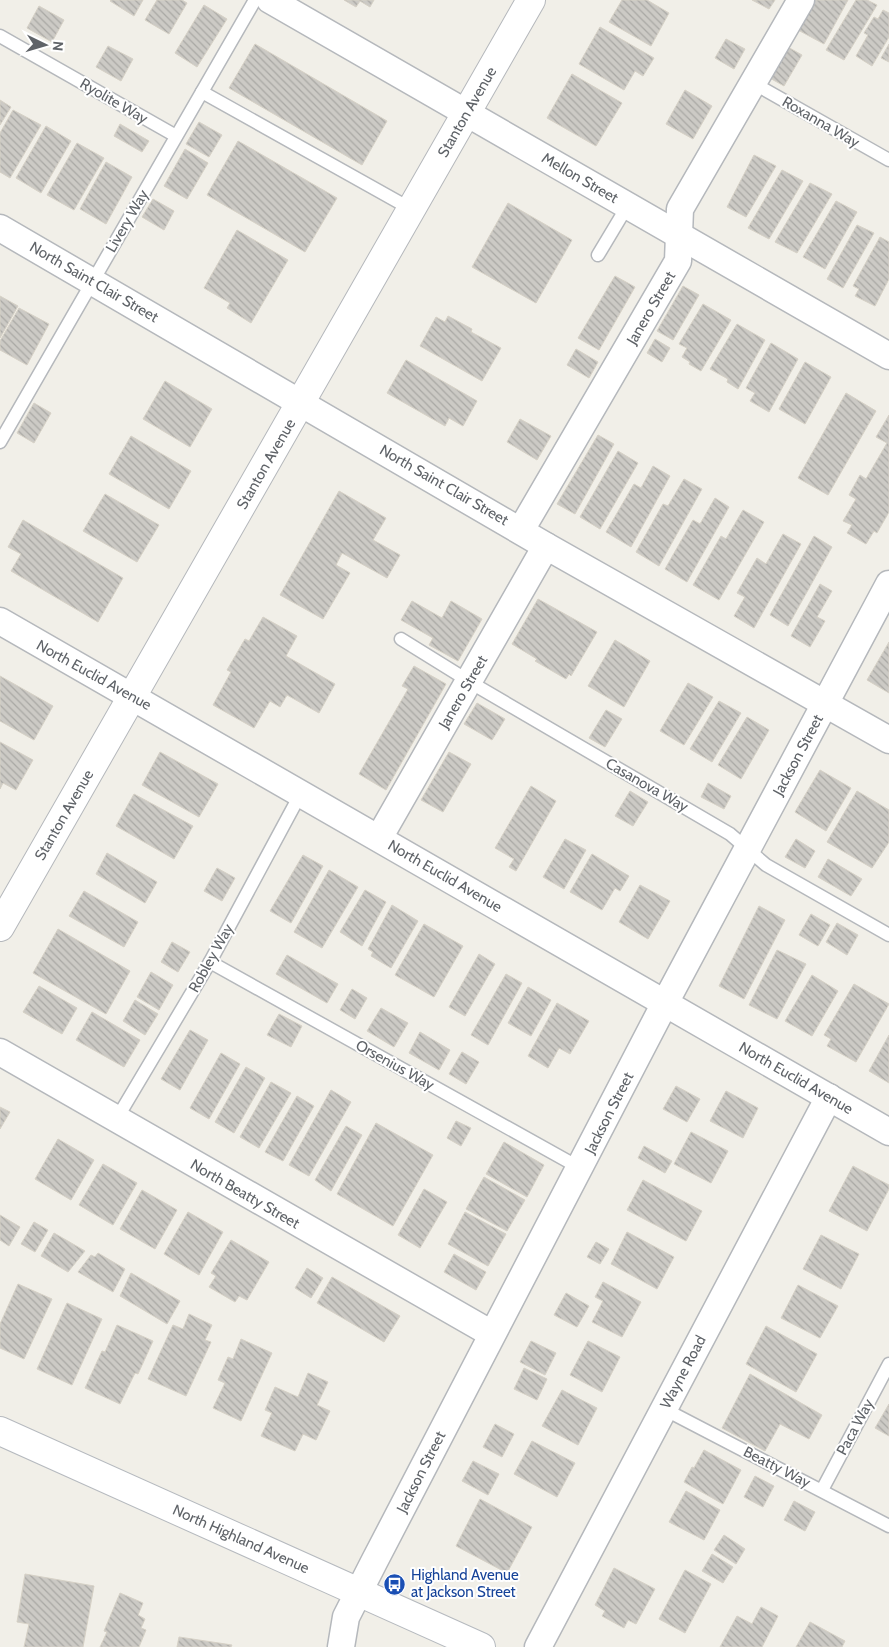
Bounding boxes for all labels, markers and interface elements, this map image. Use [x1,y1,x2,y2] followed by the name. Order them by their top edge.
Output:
[20,20,70,70] north arrow
[49,40,67,52] text: N
[434,63,500,161] street label: Stanton Avenue
[77,74,152,128] street label: Ryolite Way
[779,93,863,152] street label: Roxanna Way
[539,149,621,207] street label: Mellon Street
[102,186,152,256] street label: Livery Way
[26,238,162,326] street label: North Saint Clair Street
[622,268,679,349] street label: Janero Street
[233,415,299,513] street label: Stanton Avenue
[376,441,512,529] street label: North Saint Clair Street
[33,636,155,714] street label: North Euclid Avenue
[434,652,491,733] street label: Janero Street
[769,711,827,799] street label: Jackson Street
[603,754,692,816] street label: Casanova Way
[31,766,97,864] street label: Stanton Avenue
[385,836,505,916] street label: North Euclid Avenue
[185,920,237,995] street label: Robley Way
[353,1036,438,1094] street label: Orsenius Way
[736,1038,856,1118] street label: North Euclid Avenue
[580,1069,637,1158] street label: Jackson Street
[187,1155,303,1233] street label: North Beatty Street
[656,1332,710,1412] street label: Wayne Road
[833,1395,877,1458] street label: Paca Way
[392,1428,449,1517] street label: Jackson Street
[740,1442,814,1492] street label: Beatty Way
[170,1501,312,1577] street label: North Highland Avenue
[411,1566,519,1601] place label: Highland Avenue at Jackson Street
[383,1572,407,1596] bus stop icon: Highland Avenue at Jackson Street

